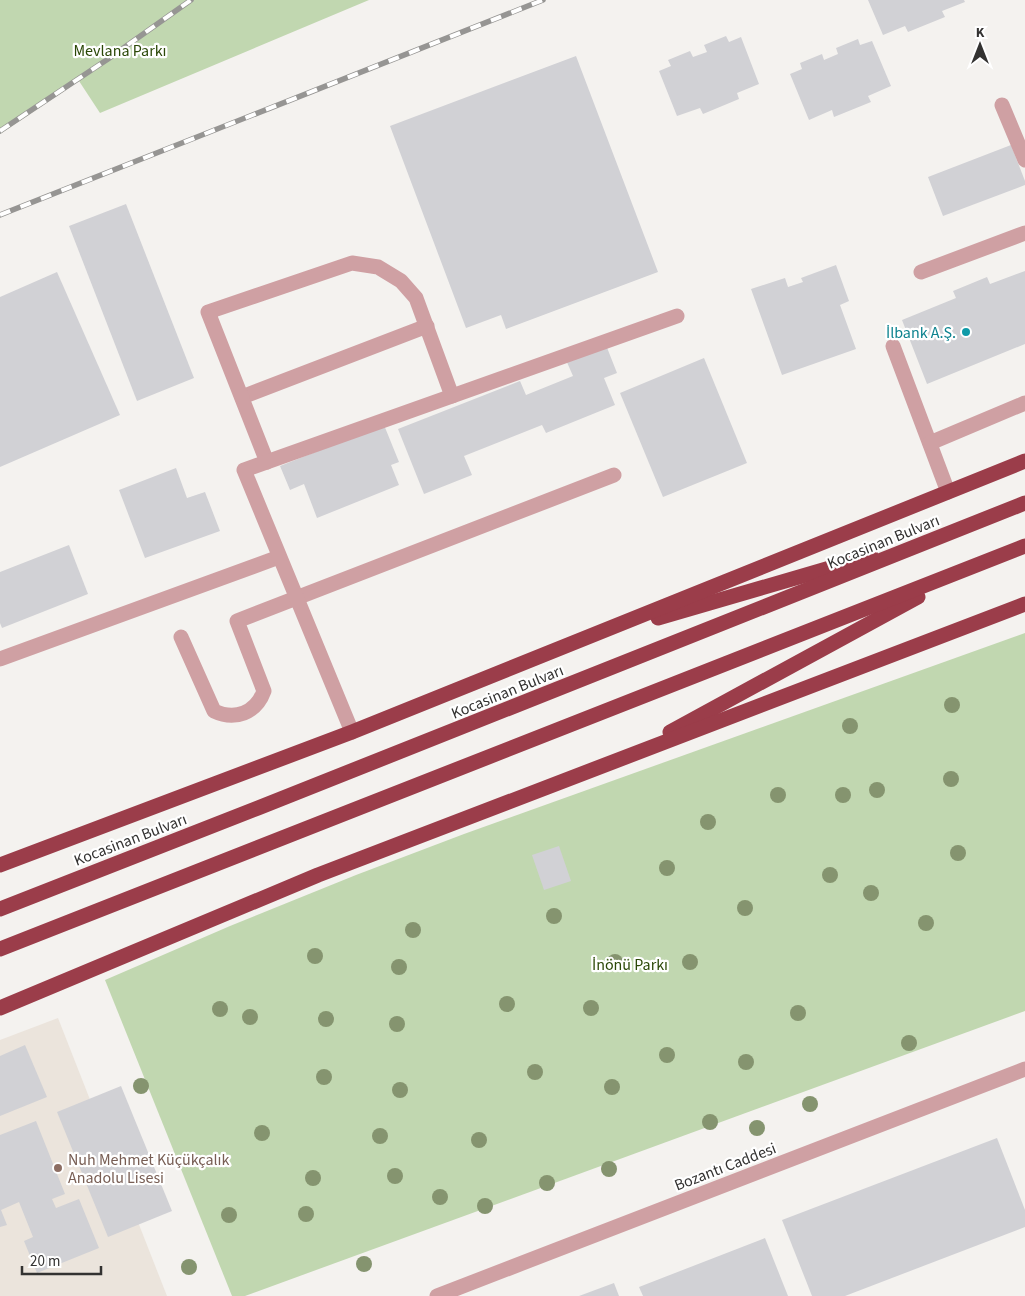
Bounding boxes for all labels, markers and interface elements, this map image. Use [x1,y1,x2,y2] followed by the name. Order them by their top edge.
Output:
[955,20,1005,70] north arrow
[976,23,985,43] text: K
[73,40,167,62] park label: Mevlana Parkı
[886,322,956,344] place label: İlbank A.Ş.
[960,326,972,338] marker: İlbank A.Ş.
[824,509,943,574] street label: Kocasinan Bulvarı
[448,659,567,724] street label: Kocasinan Bulvarı
[71,808,190,872] street label: Kocasinan Bulvarı
[592,954,668,976] park label: İnönü Parkı
[671,1137,779,1196] street label: Bozantı Caddesi
[68,1149,229,1189] place label: Nuh Mehmet Küçükçalık Anadolu Lisesi
[52,1162,64,1174] marker: Nuh Mehmet Küçükçalık Anadolu Lisesi
[22,1244,101,1276] scale bar
[30,1251,60,1272] text: 20 m

